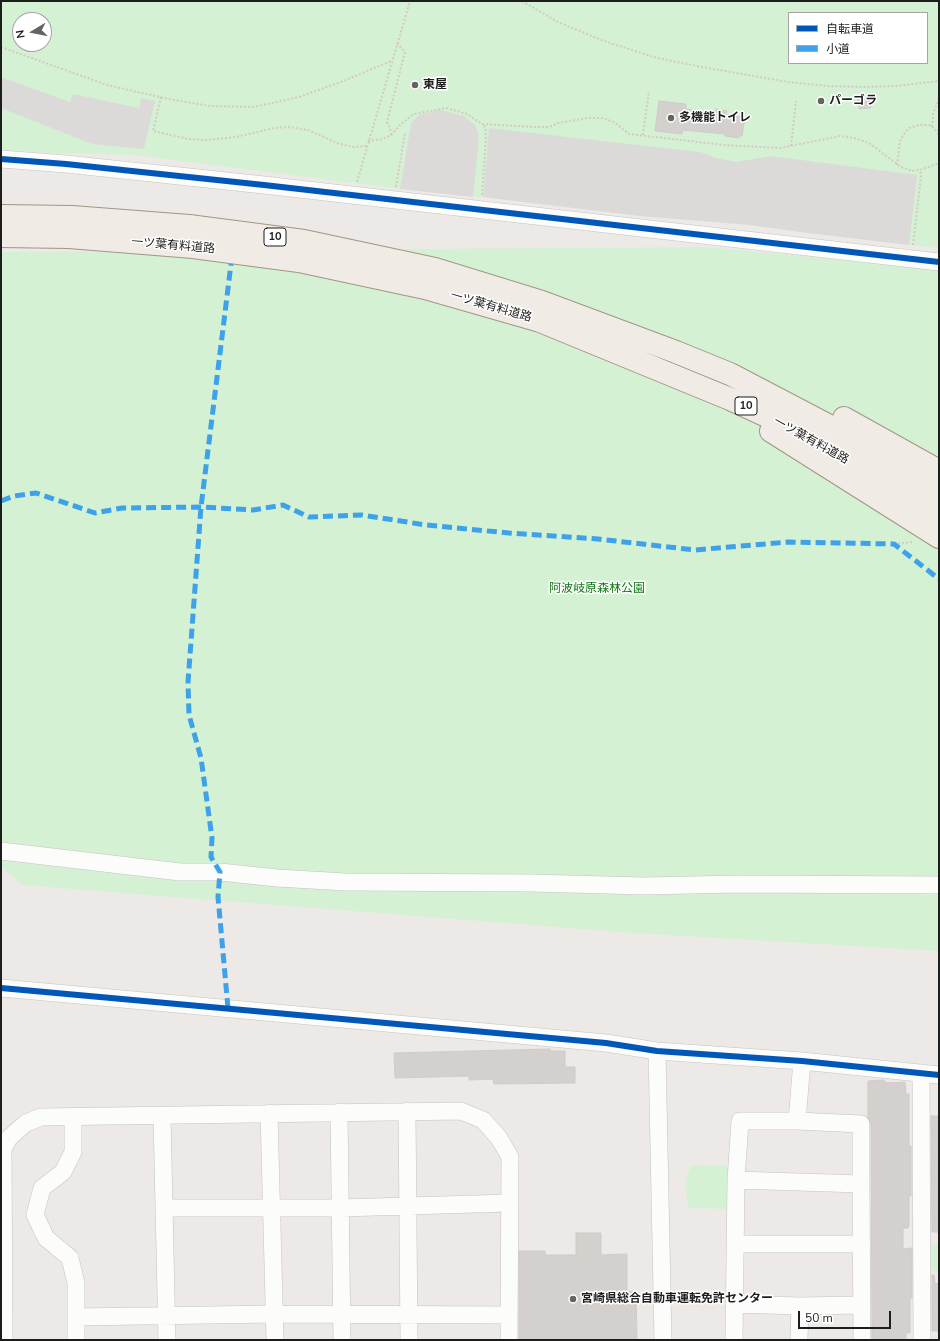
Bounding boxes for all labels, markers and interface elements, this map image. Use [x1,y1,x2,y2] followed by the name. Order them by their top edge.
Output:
[12,12,52,52] north arrow
[788,12,928,64] legend
[826,21,874,37] text: 自転車道
[13,29,29,39] text: N
[826,41,850,57] text: 小道
[423,78,447,92] place label: 東屋
[410,80,420,90] marker: 東屋
[829,94,877,108] place label: パーゴラ
[816,96,826,106] marker: パーゴラ
[679,111,751,125] place label: 多機能トイレ
[666,113,676,123] marker: 多機能トイレ
[264,228,286,246] road number: 10
[131,235,215,257] street label: 一ツ葉有料道路
[449,289,533,325] street label: 一ツ葉有料道路
[735,397,757,415] road number: 10
[771,414,851,468] street label: 一ツ葉有料道路
[549,582,645,596] park label: 阿波岐原森林公園
[581,1292,773,1306] place label: 宮崎県総合自動車運転免許センター
[568,1294,578,1304] marker: 宮崎県総合自動車運転免許センター
[800,1303,893,1329] scale bar
[805,1310,833,1326] text: 50 m

